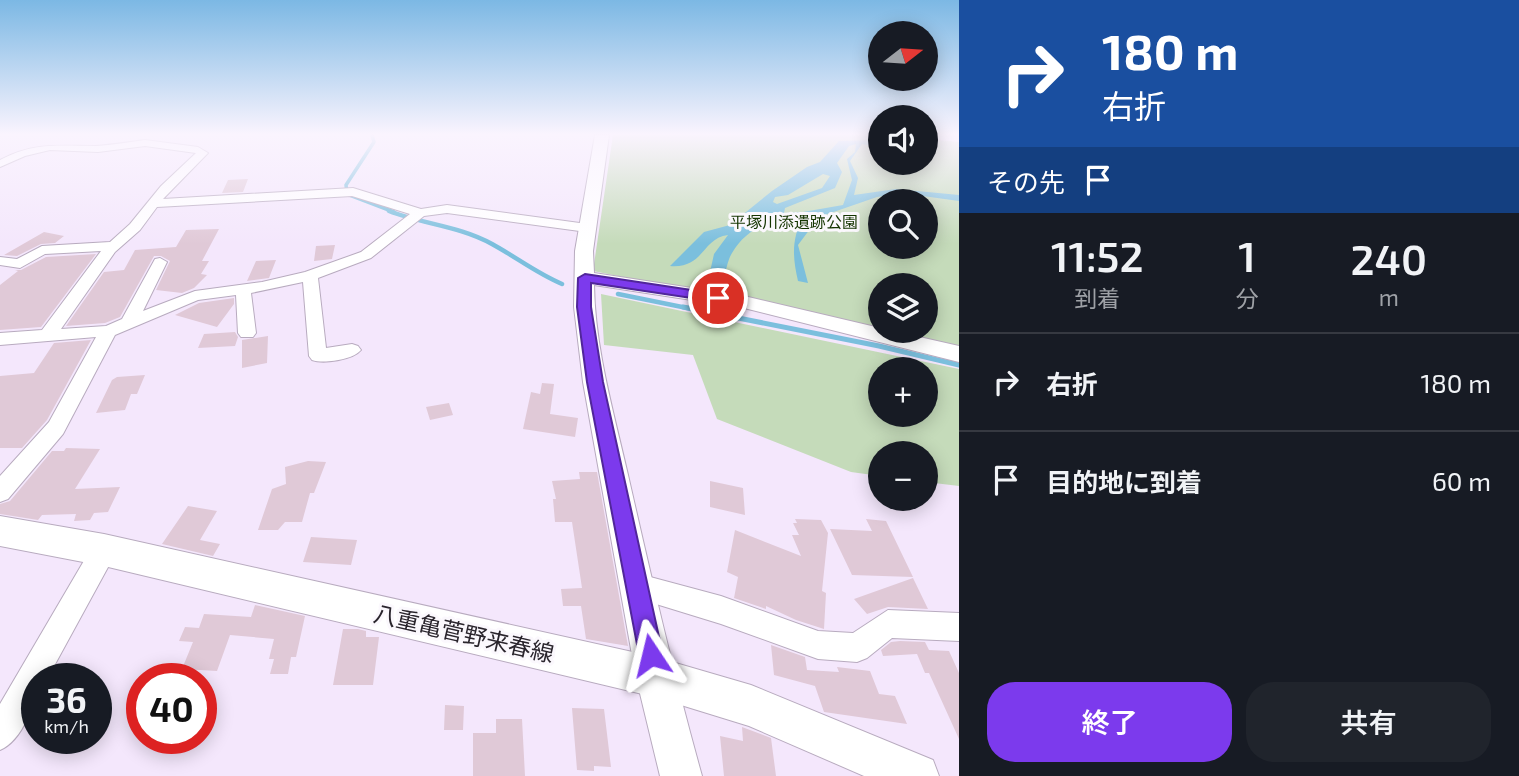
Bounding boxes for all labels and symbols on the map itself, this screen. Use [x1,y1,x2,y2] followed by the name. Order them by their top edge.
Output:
[868,21,938,91] north arrow
[730,212,858,231] park label: 平塚川添遺跡公園
[688,268,748,328] pin
[371,599,557,667] street label: 八重亀菅野来春線
[614,618,688,692] position arrow
[126,663,217,754] speed limit sign: 40

